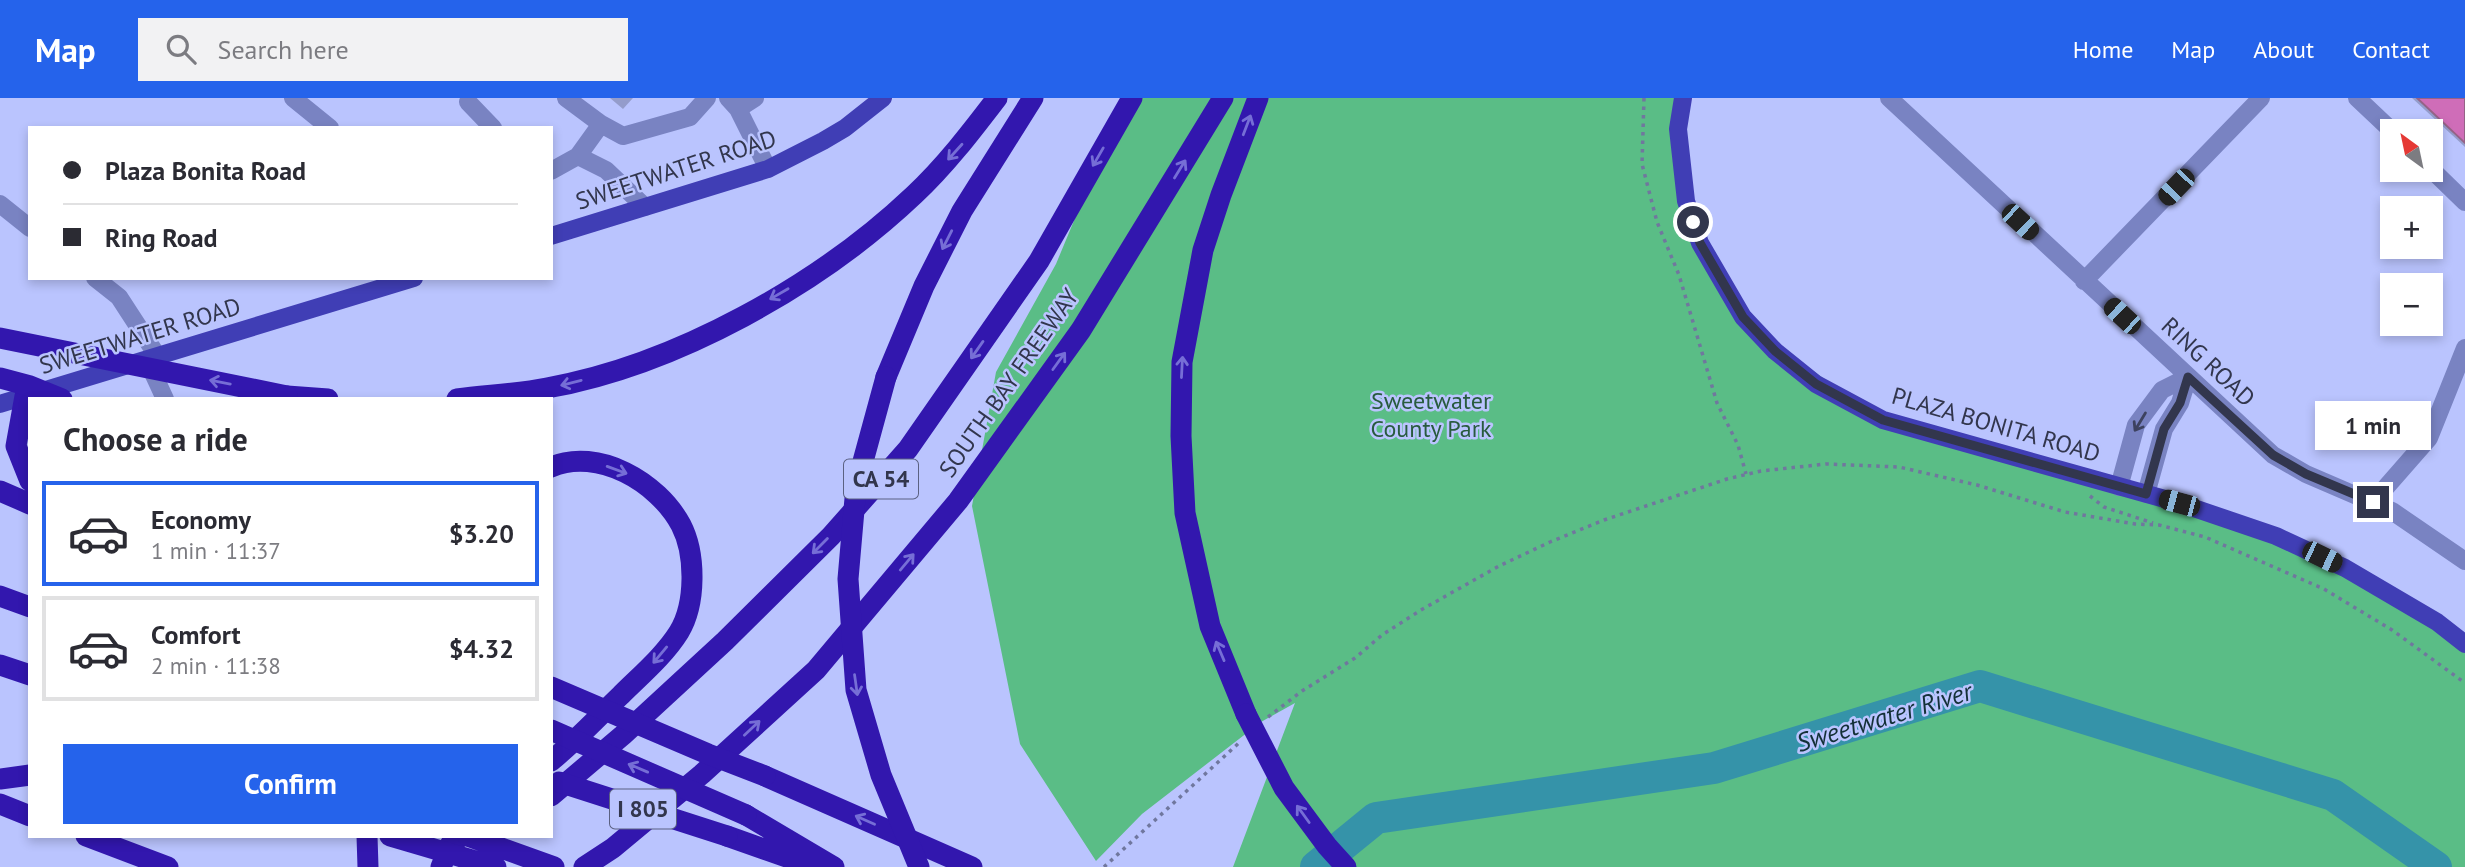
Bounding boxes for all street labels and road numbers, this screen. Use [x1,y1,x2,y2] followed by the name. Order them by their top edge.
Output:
[572,122,780,217] street label: SWEETWATER ROAD
[932,282,1086,483] street label: SOUTH BAY FREEWAY
[35,290,244,381] street label: SWEETWATER ROAD
[2155,310,2262,413] street label: RING ROAD
[1888,380,2104,469] street label: PLAZA BONITA ROAD
[844,460,918,498] road number: CA 54
[610,790,676,828] road number: I 805

